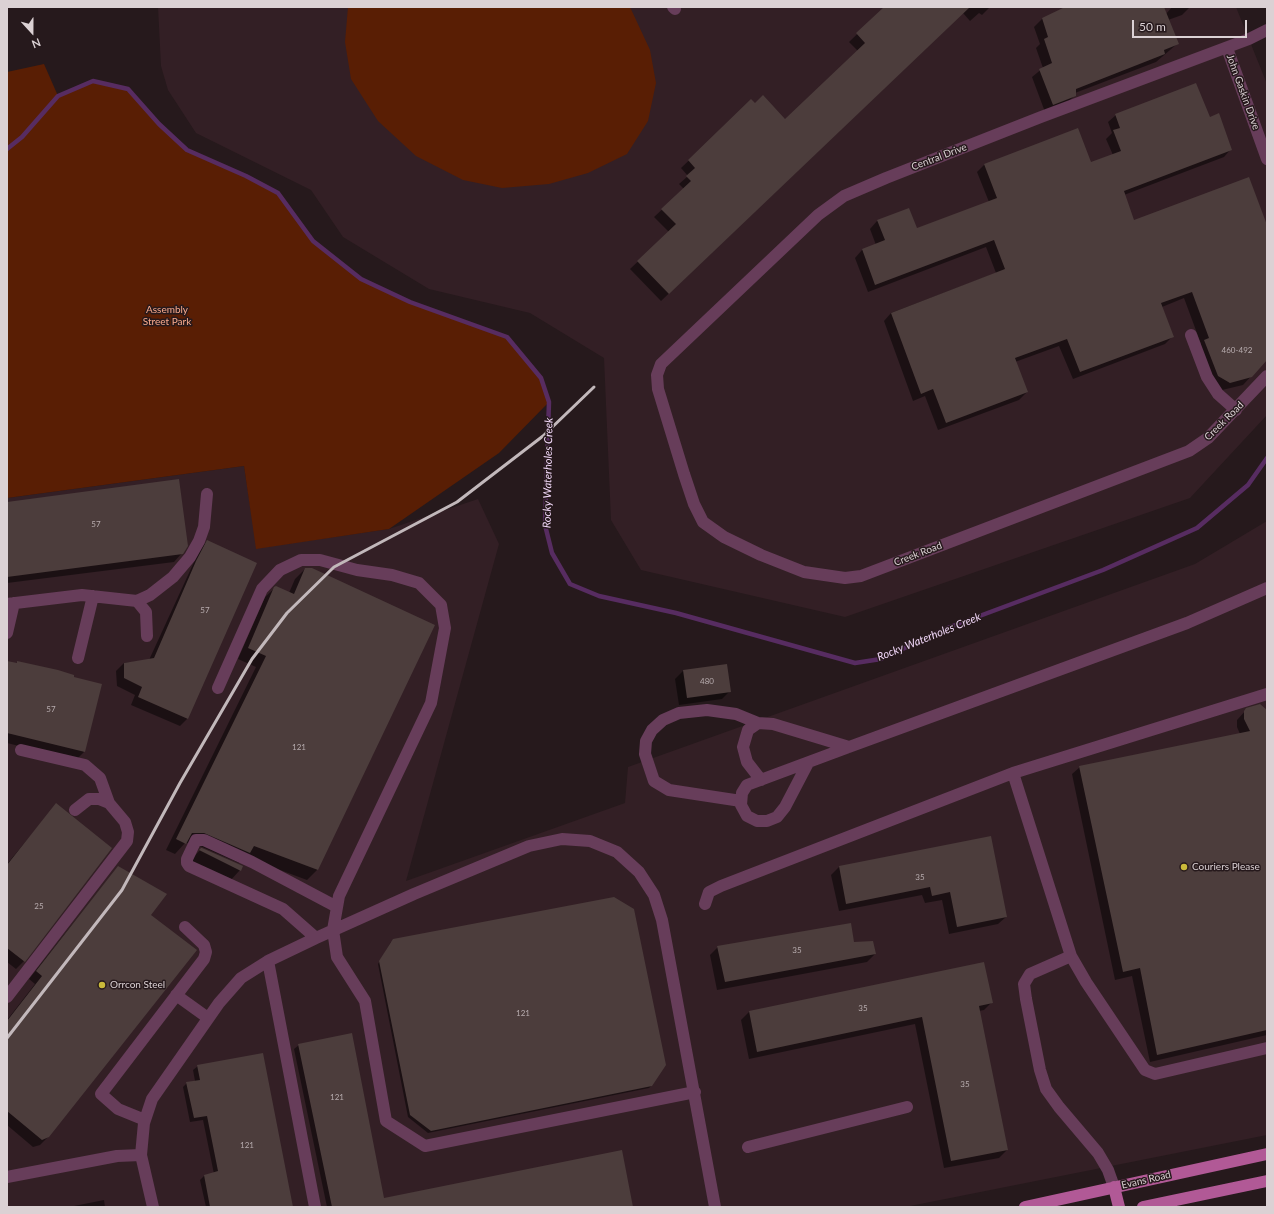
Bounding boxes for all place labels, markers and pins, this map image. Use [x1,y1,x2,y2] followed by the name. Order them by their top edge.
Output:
[1192,861,1260,873] place label: Couriers Please
[1179,862,1189,872] marker: Couriers Please
[110,979,165,991] place label: Orrcon Steel
[97,980,107,990] marker: Orrcon Steel

